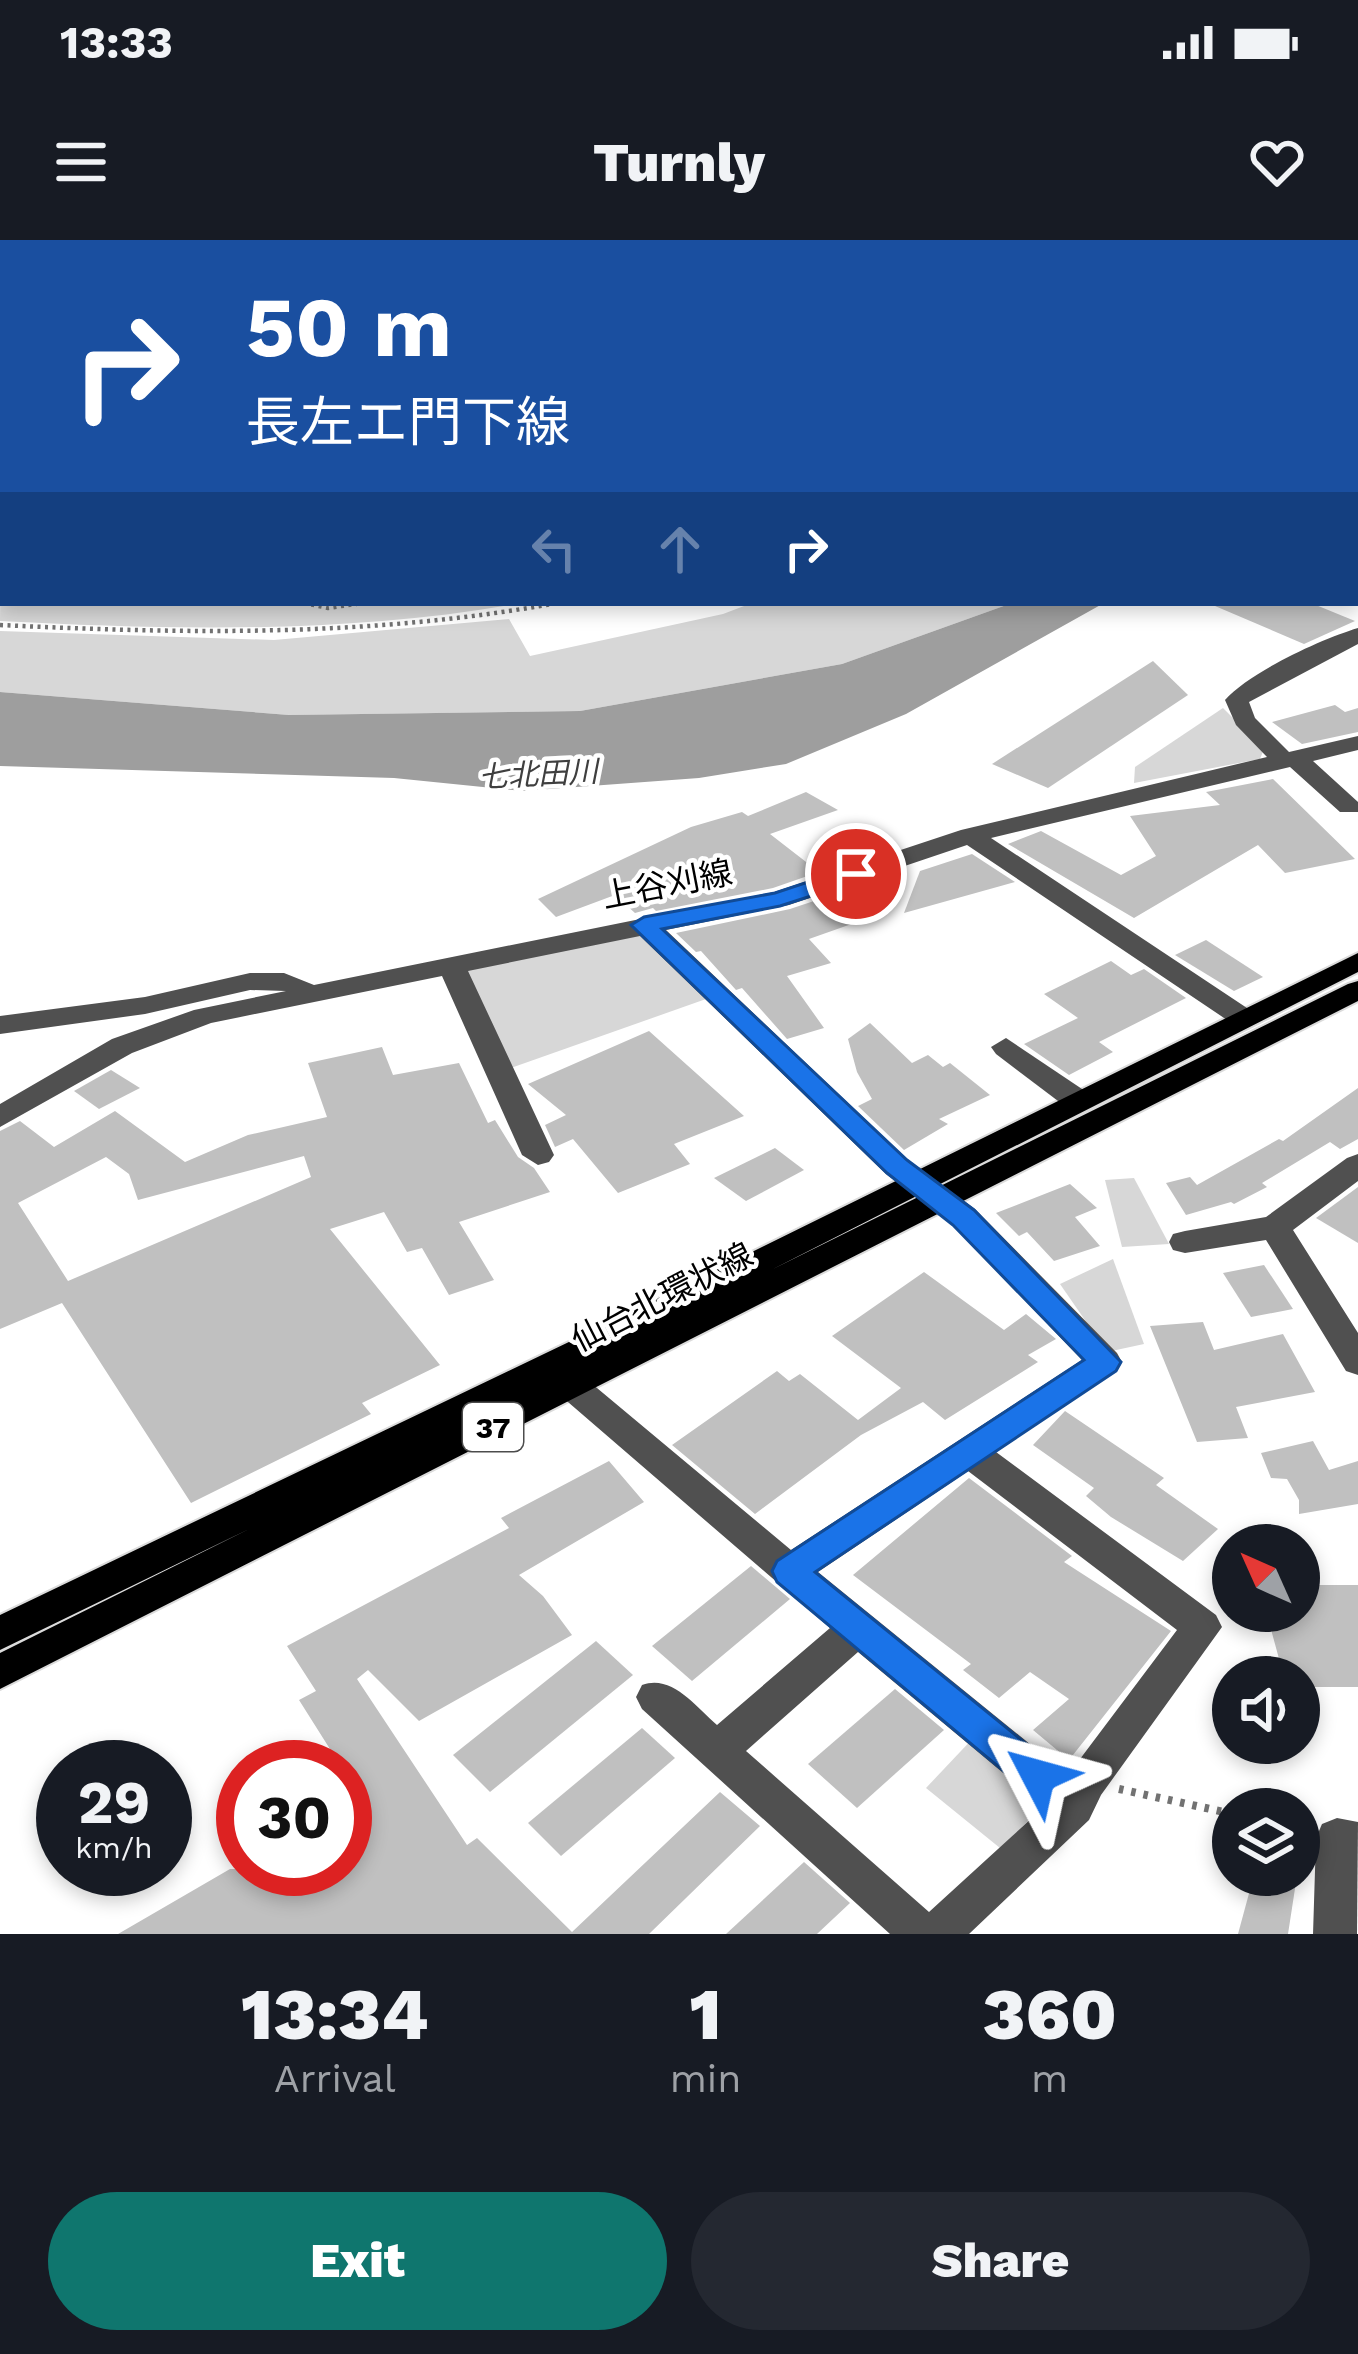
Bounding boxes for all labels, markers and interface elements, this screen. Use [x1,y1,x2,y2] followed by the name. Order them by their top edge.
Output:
[60,16,173,69] text: 13:33
[48,129,114,195] icon: menu
[1244,129,1310,195] icon: heart
[593,131,765,194] text: Turnly
[246,278,452,376] text: 50 m
[48,288,204,444] icon: right
[246,391,570,454] text: 長左エ門下線
[521,516,587,582] icon: left
[647,516,713,582] icon: ahead
[773,516,839,582] icon: right
[477,753,602,795] water label: 七北田川
[805,823,907,925] pin
[823,841,889,907] icon: arrive
[598,852,736,916] street label: 上谷刈線
[565,1235,759,1359] street label: 仙台北環状線
[463,1403,523,1451] road number: 37
[1212,1524,1320,1632] north arrow
[1212,1524,1320,1896] map controls
[1212,1656,1320,1764] button: sound
[975,1713,1101,1839] position arrow
[216,1740,372,1896] speed limit sign: 30
[78,1767,150,1838] text: 29
[1212,1788,1320,1896] button: layers
[75,1830,153,1865] text: km/h
[241,1972,429,2056] text: 13:34
[689,1972,722,2056] text: 1
[982,1972,1117,2056] text: 360
[274,2056,396,2101] text: Arrival
[670,2056,741,2101] text: min
[1031,2056,1068,2101] text: m
[48,2192,667,2330] button: Exit
[691,2192,1310,2330] button: Share

